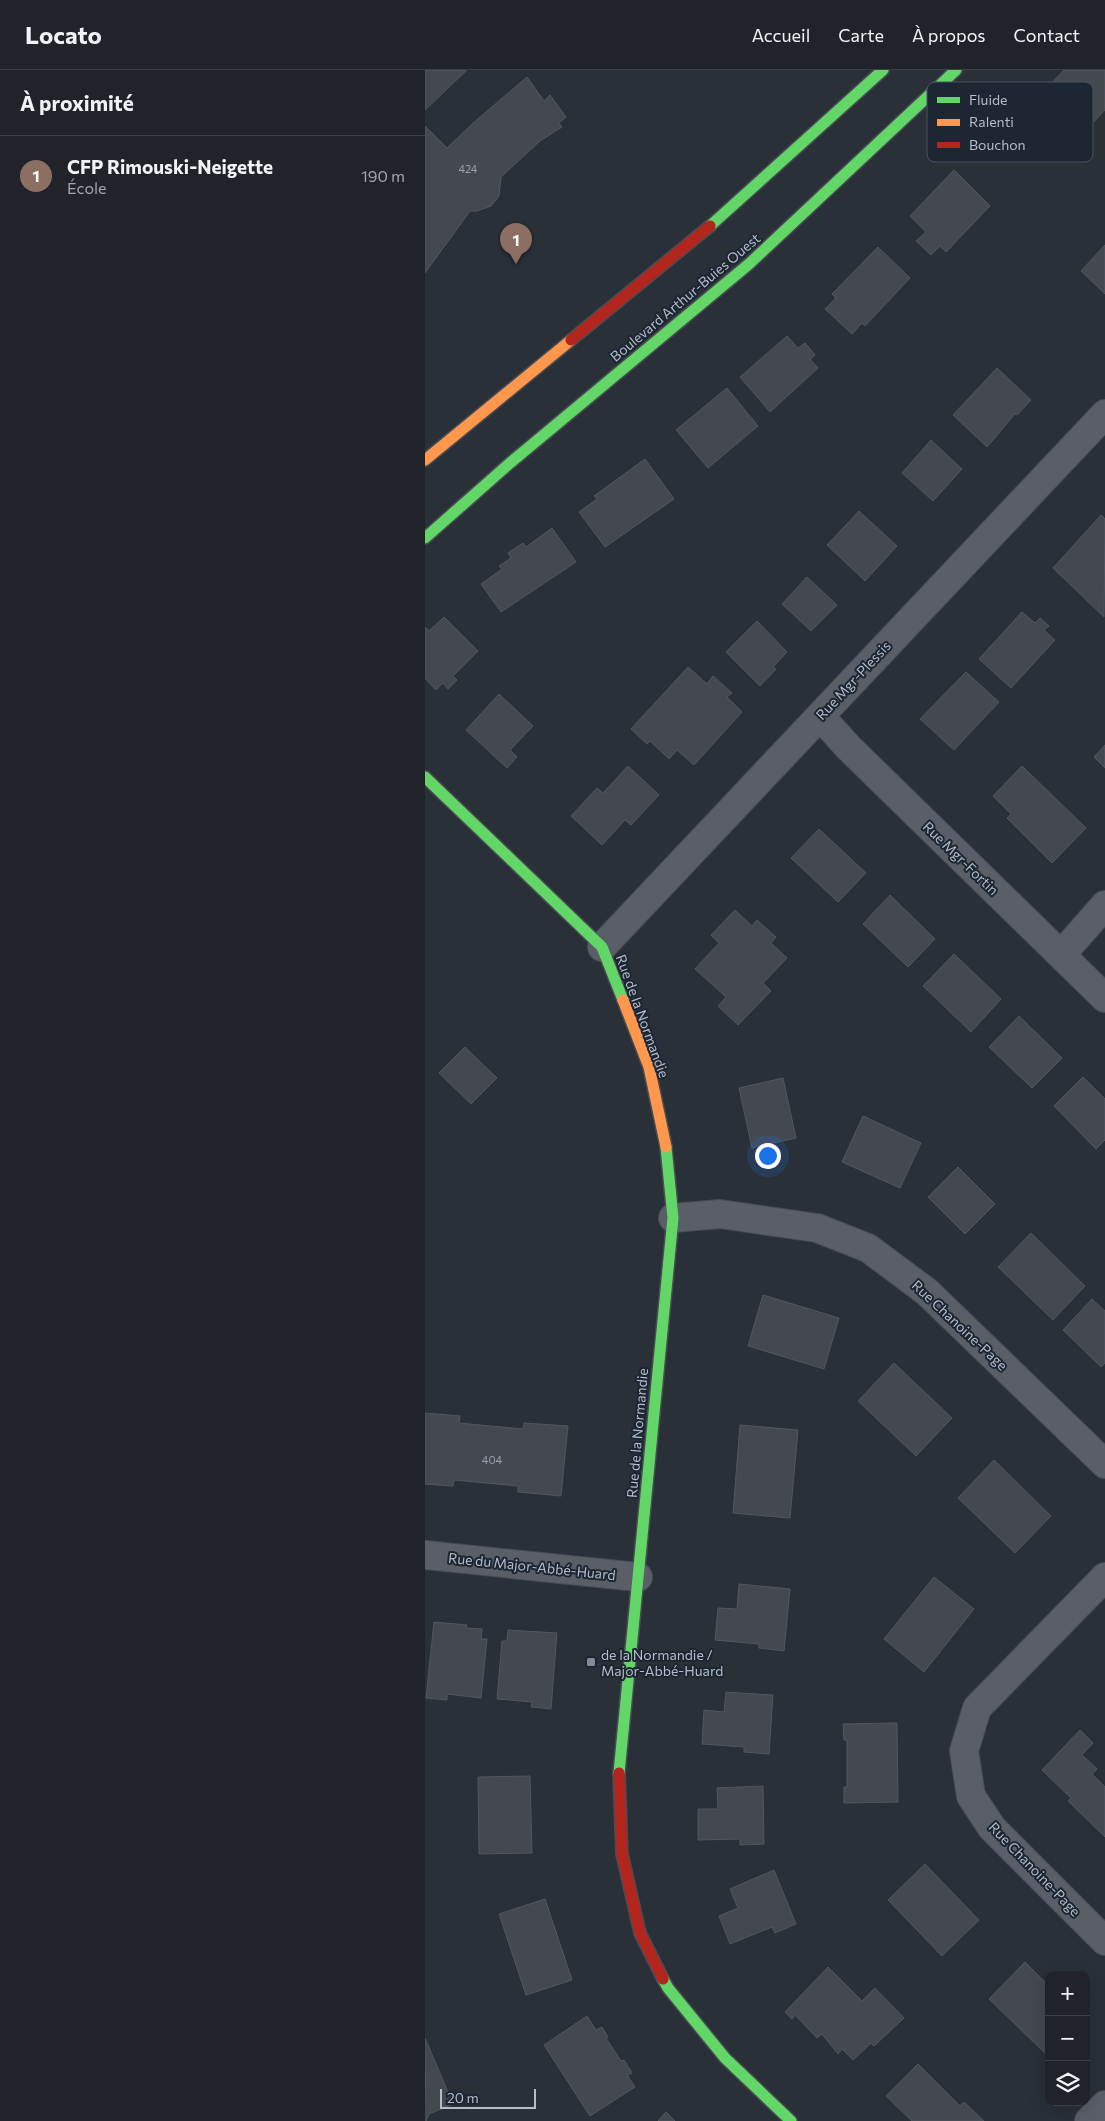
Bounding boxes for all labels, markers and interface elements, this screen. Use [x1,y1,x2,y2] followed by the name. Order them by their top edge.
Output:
[25,20,102,49] text: Locato
[752,24,810,46] text: Accueil
[838,24,884,46] text: Carte
[912,24,986,46] text: À propos
[1014,24,1080,46] text: Contact
[927,82,1093,162] legend
[20,90,134,115] text: À proximité
[969,91,1007,108] text: Fluide
[969,113,1014,130] text: Ralenti
[969,136,1026,153] text: Bouchon
[67,155,273,178] text: CFP Rimouski-Neigette
[459,162,478,175] house number: 424
[32,166,40,185] text: 1
[361,166,405,185] text: 190 m
[67,178,106,197] text: École
[500,223,532,264] pin: 1
[607,229,764,365] street label: Boulevard Arthur-Buies Ouest
[812,637,894,723] street label: Rue Mgr-Plessis
[920,818,1002,898] street label: Rue Mgr-Fortin
[613,952,673,1080] street label: Rue de la Normandie
[755,1143,781,1169] your location
[909,1276,1011,1374] street label: Rue Chanoine-Page
[623,1367,651,1499] street label: Rue de la Normandie
[482,1453,503,1466] house number: 404
[448,1549,616,1583] street label: Rue du Major-Abbé-Huard
[601,1646,723,1679] place label: de la Normandie / Major-Abbé-Huard
[585,1656,597,1668] marker: de la Normandie / Major-Abbé-Huard
[986,1818,1084,1920] street label: Rue Chanoine-Page
[1045,1971,1090,2106] map controls
[1045,1971,1090,2016] button: +
[1045,2016,1090,2061] button: −
[1045,2061,1090,2106] button: layers
[440,2086,536,2109] scale bar
[447,2089,479,2106] text: 20 m

